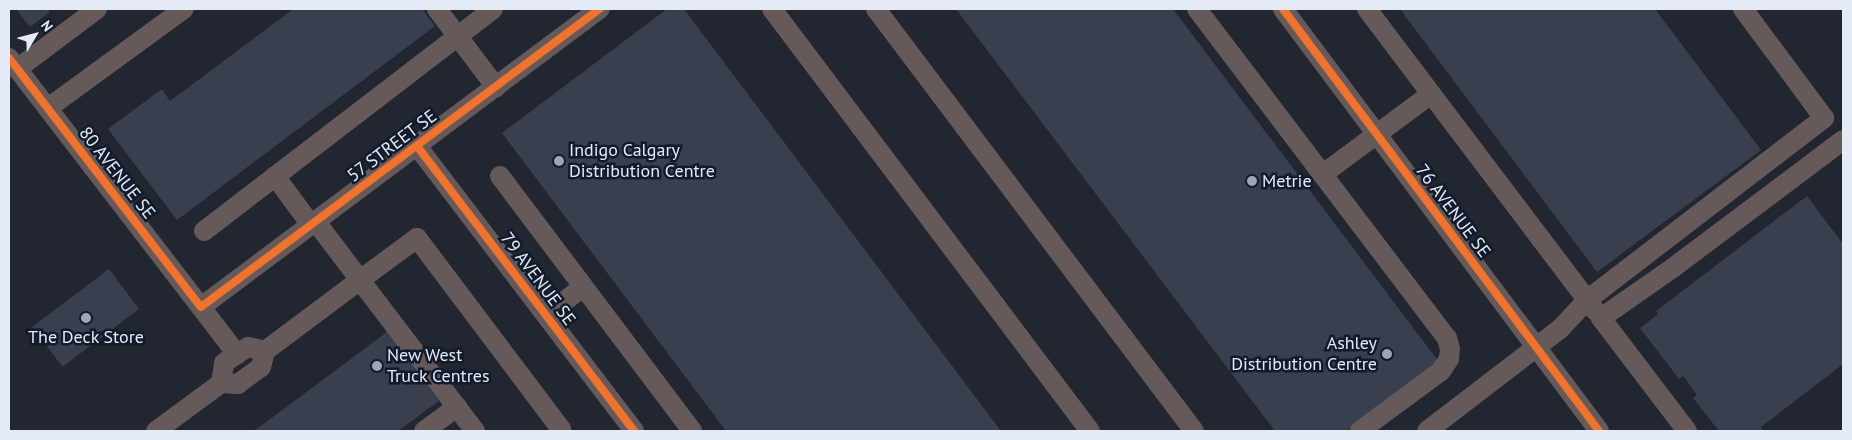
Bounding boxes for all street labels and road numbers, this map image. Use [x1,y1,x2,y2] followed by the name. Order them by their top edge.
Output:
[342,105,442,187] street label: 57 STREET SE
[74,122,160,224] street label: 80 AVENUE SE
[1411,160,1495,262] street label: 76 AVENUE SE
[496,228,580,330] street label: 79 AVENUE SE

